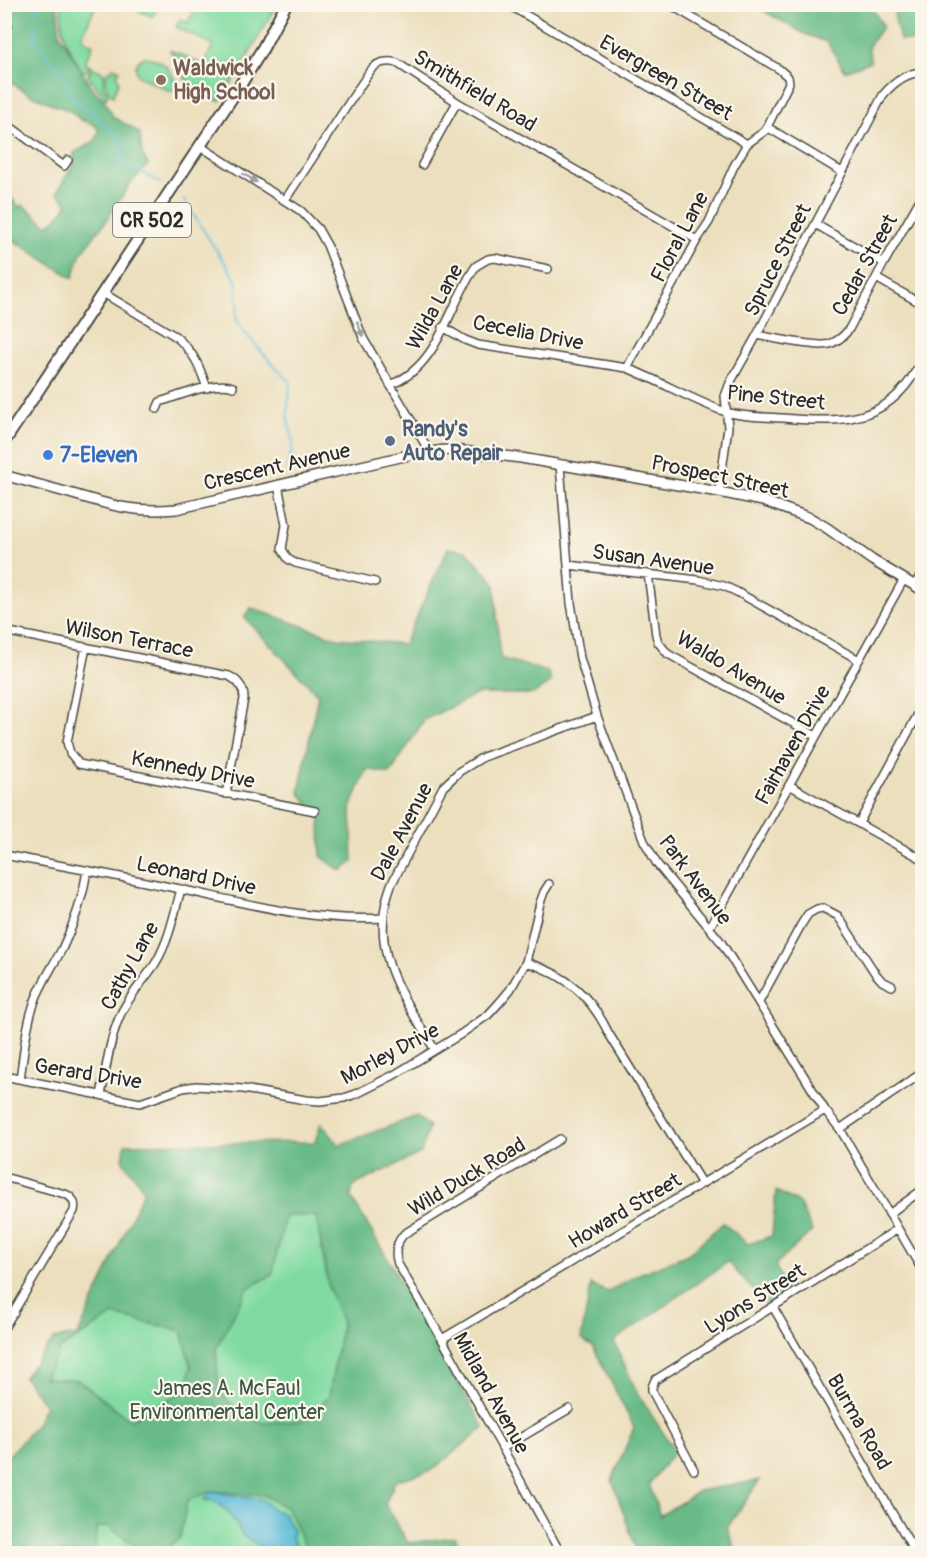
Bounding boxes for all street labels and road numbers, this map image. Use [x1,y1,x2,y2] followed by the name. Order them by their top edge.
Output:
[594,29,738,127] street label: Evergreen Street
[409,44,541,138] street label: Smithfield Road
[645,186,715,287] street label: Floral Lane
[738,199,818,321] street label: Spruce Street
[113,203,191,237] road number: CR 502
[826,209,904,321] street label: Cedar Street
[400,259,470,355] street label: Wilda Lane
[470,309,586,357] street label: Cecelia Drive
[725,379,827,417] street label: Pine Street
[201,437,354,497] street label: Crescent Avenue
[649,449,792,505] street label: Prospect Street
[591,538,716,582] street label: Susan Avenue
[63,613,196,665] street label: Wilson Terrace
[671,625,791,712] street label: Waldo Avenue
[749,680,837,810] street label: Fairhaven Drive
[129,745,258,795] street label: Kennedy Drive
[365,778,439,886] street label: Dale Avenue
[652,830,738,931] street label: Park Avenue
[134,850,259,902] street label: Leonard Drive
[95,916,166,1015] street label: Cathy Lane
[336,1017,444,1091] street label: Morley Drive
[32,1052,144,1096] street label: Gerard Drive
[403,1131,531,1223] street label: Wild Duck Road
[564,1166,687,1255] street label: Howard Street
[699,1257,811,1341] street label: Lyons Street
[447,1328,536,1459] street label: Midland Avenue
[821,1369,897,1475] street label: Burma Road

